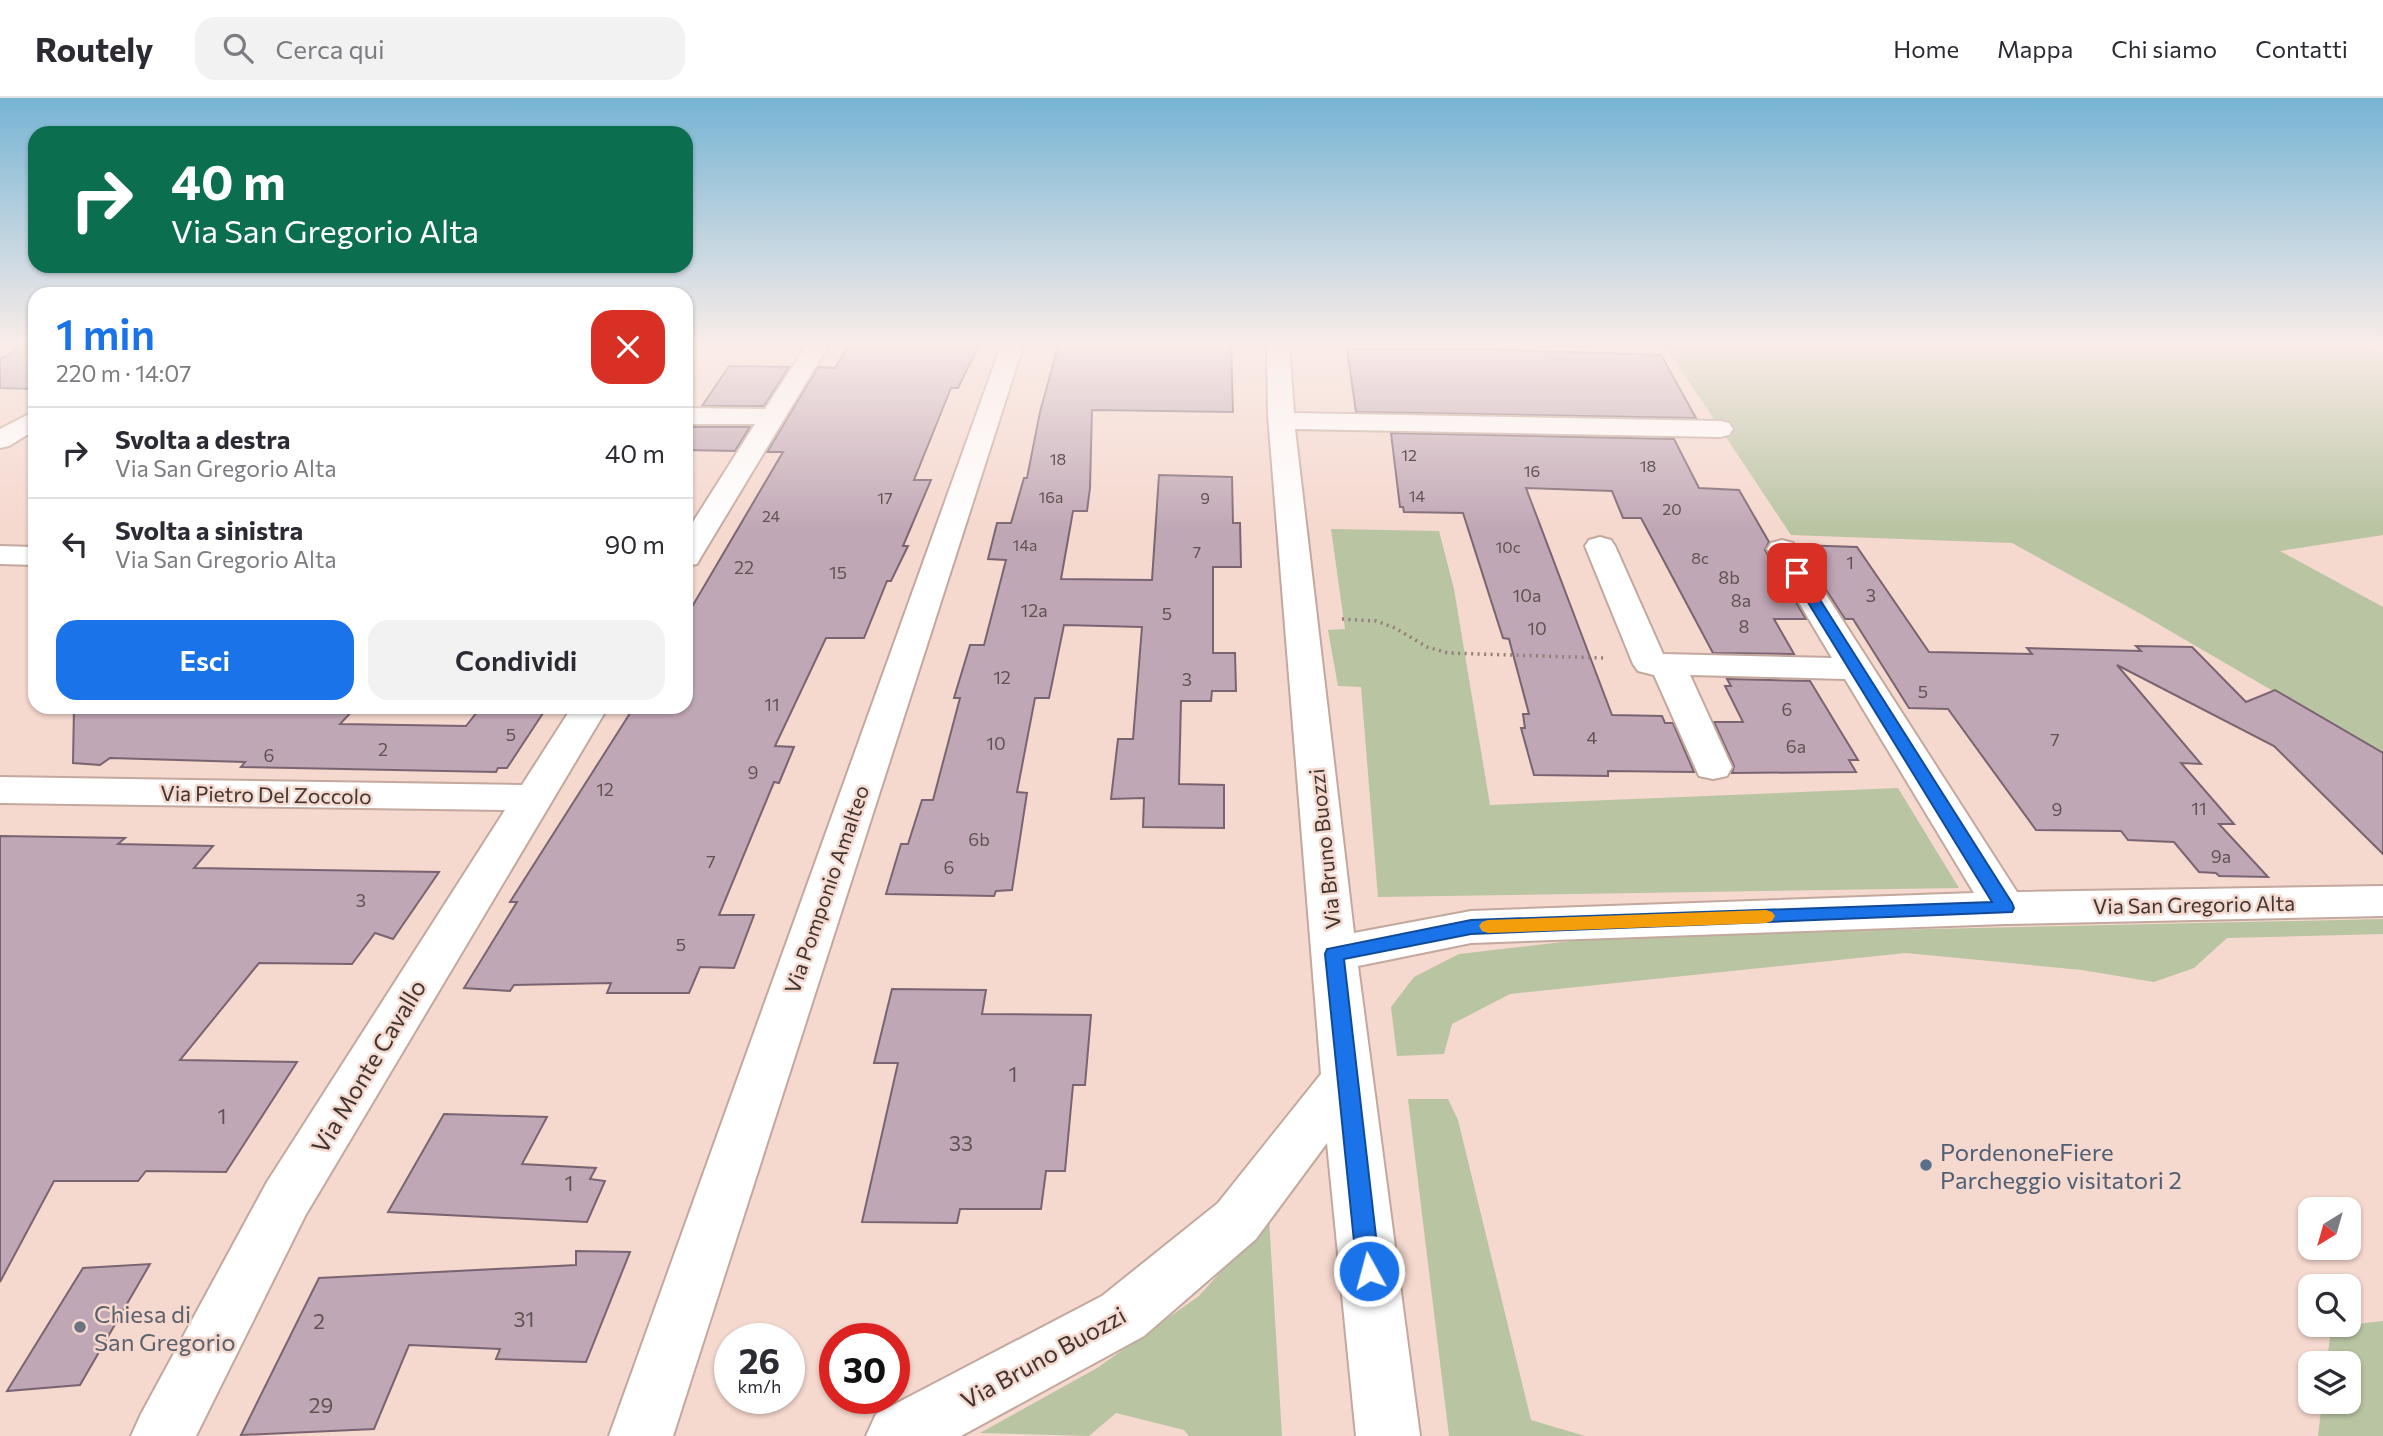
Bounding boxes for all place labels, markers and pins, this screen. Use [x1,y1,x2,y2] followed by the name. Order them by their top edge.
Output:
[1767,543,1827,603] pin
[1940,1137,2182,1194] place label: PordenoneFiere Parcheggio visitatori 2
[1918,1157,1934,1173] marker: PordenoneFiere Parcheggio visitatori 2
[94,1299,236,1356] place label: Chiesa di San Gregorio
[72,1319,88,1335] marker: Chiesa di San Gregorio

